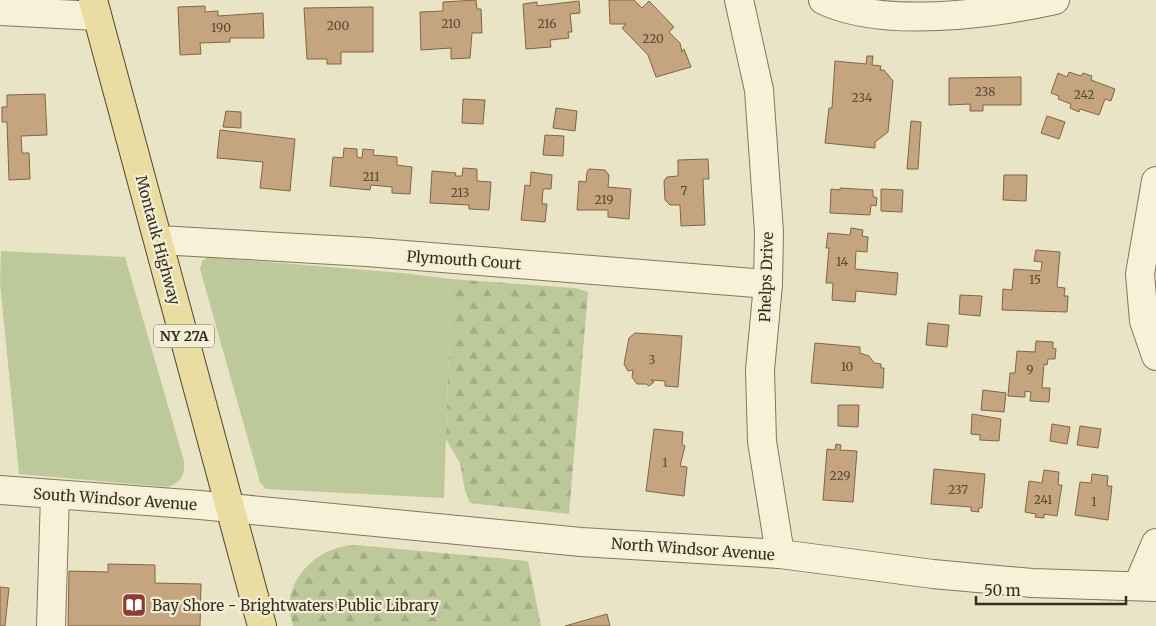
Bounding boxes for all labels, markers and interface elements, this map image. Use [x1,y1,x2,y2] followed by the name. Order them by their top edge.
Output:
[441,16,461,31] house number: 210
[538,16,556,31] house number: 216
[327,18,349,33] house number: 200
[211,20,231,35] house number: 190
[642,31,664,46] house number: 220
[975,84,995,99] house number: 238
[1074,87,1094,102] house number: 242
[852,90,873,105] house number: 234
[362,169,380,184] house number: 211
[132,173,185,307] street label: Montauk Highway
[681,183,688,198] house number: 7
[451,185,469,200] house number: 213
[595,192,613,207] house number: 219
[755,231,777,323] street label: Phelps Drive
[406,247,522,273] street label: Plymouth Court
[836,254,849,269] house number: 14
[1029,272,1041,287] house number: 15
[154,324,214,348] road number: NY 27A
[649,352,656,367] house number: 3
[841,359,854,374] house number: 10
[1026,362,1034,377] house number: 9
[662,455,668,470] house number: 1
[829,468,851,483] house number: 229
[948,482,968,497] house number: 237
[33,484,198,514] street label: South Windsor Avenue
[1034,492,1053,507] house number: 241
[1091,494,1097,509] house number: 1
[611,534,776,564] street label: North Windsor Avenue
[976,574,1126,606] scale bar
[984,581,1021,600] text: 50 m
[121,592,147,618] library icon: Bay Shore - Brightwaters Public Library
[152,596,439,615] place label: Bay Shore - Brightwaters Public Library

